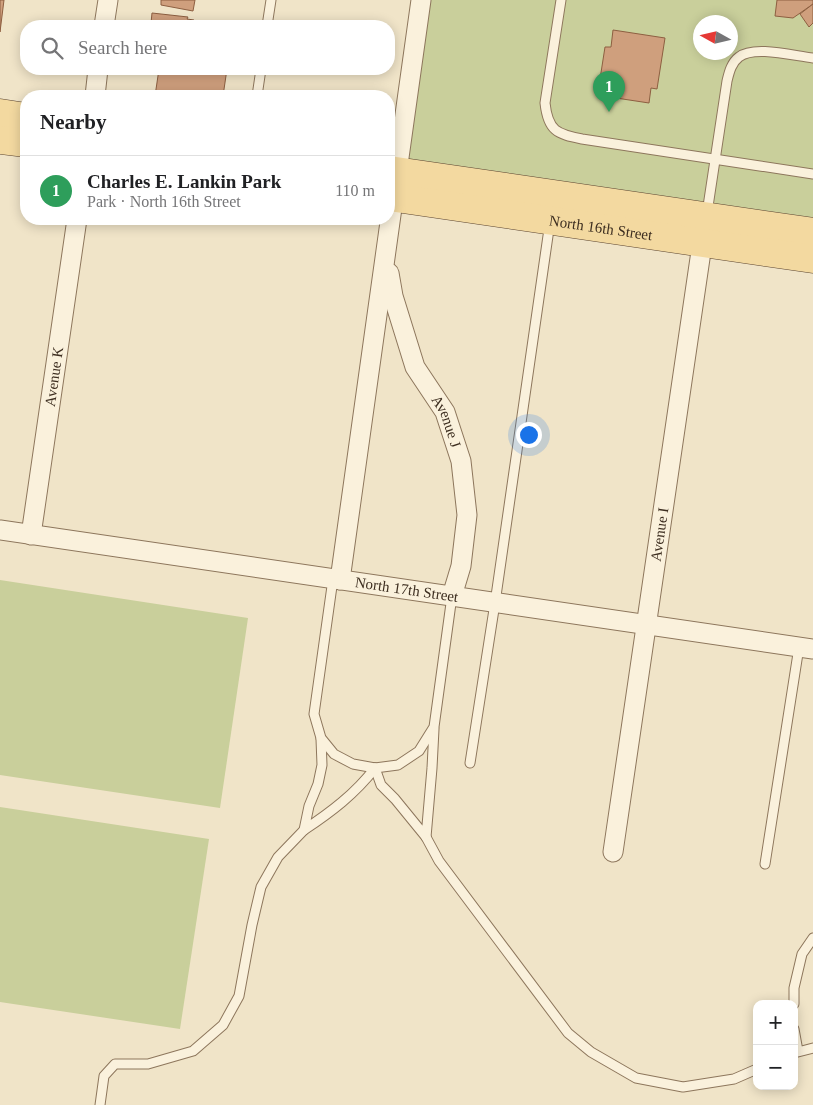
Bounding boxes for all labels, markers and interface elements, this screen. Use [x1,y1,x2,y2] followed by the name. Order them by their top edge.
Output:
[693,15,738,60] north arrow
[20,20,395,75] search box
[38,34,66,62] icon: search
[78,37,167,58] text: Search here
[593,71,625,112] pin: 1
[40,110,107,134] text: Nearby
[87,171,281,192] text: Charles E. Lankin Park
[52,182,60,199] text: 1
[335,182,375,199] text: 110 m
[87,193,241,210] text: Park · North 16th Street
[548,213,654,244] street label: North 16th Street
[42,346,66,408] street label: Avenue K
[428,392,464,450] street label: Avenue J
[516,422,542,448] your location
[648,506,671,562] street label: Avenue I
[354,574,460,605] street label: North 17th Street
[753,1000,798,1090] map controls
[753,1000,798,1045] button: +
[753,1045,798,1090] button: −

